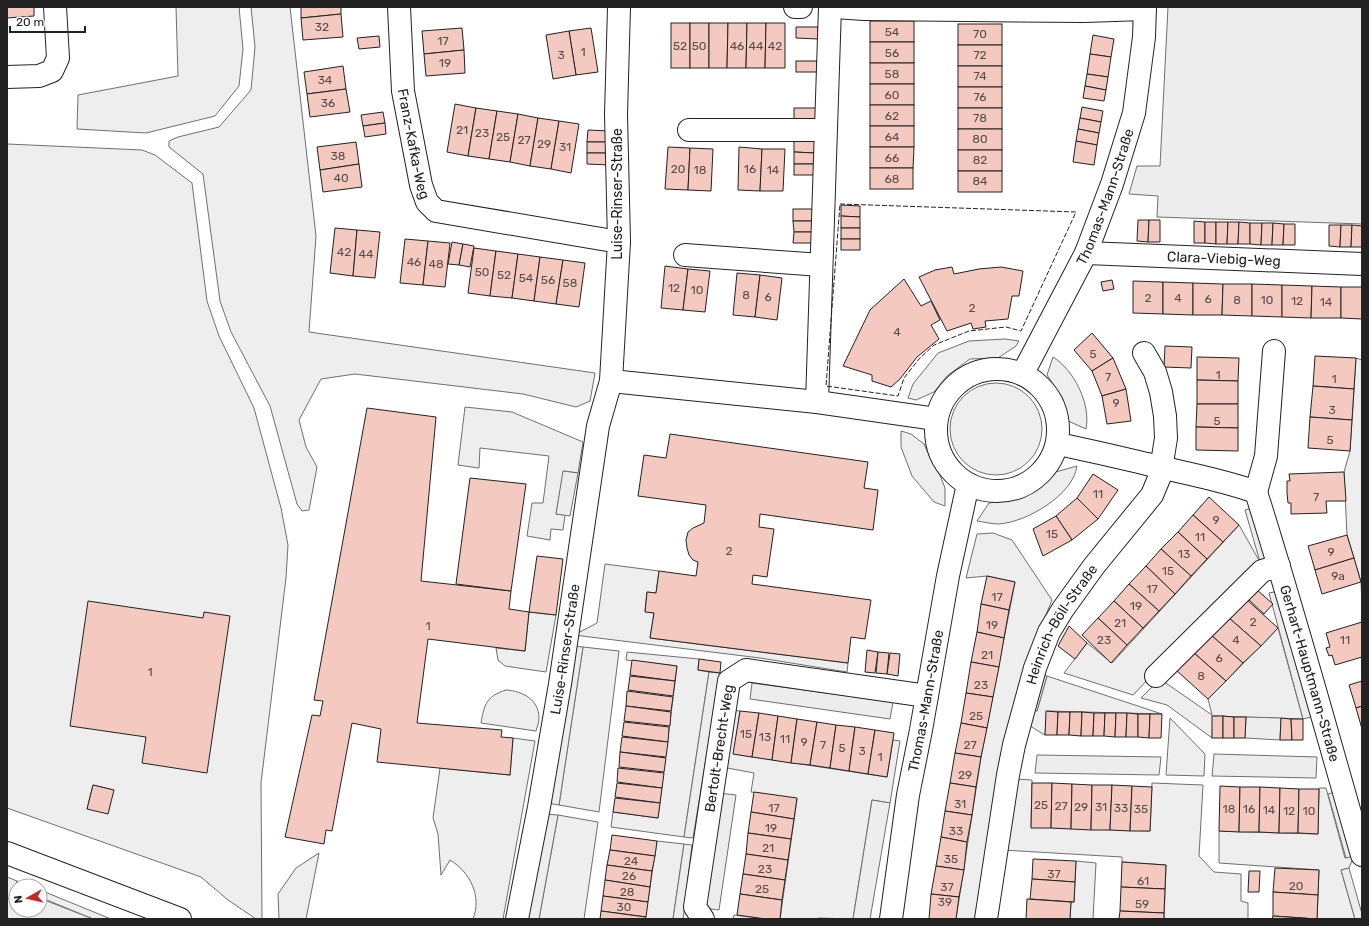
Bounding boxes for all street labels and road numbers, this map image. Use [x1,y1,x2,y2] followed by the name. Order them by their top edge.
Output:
[394,87,433,202] street label: Franz-Kafka-Weg
[1073,126,1138,268] street label: Thomas-Mann-Straße
[609,128,626,260] street label: Luise-Rinser-Straße
[1167,248,1281,270] street label: Clara-Viebig-Weg
[1023,561,1101,687] street label: Heinrich-Böll-Straße
[547,583,584,716] street label: Luise-Rinser-Straße
[1276,583,1343,764] street label: Gerhart-Hauptmann-Straße
[905,628,947,773] street label: Thomas-Mann-Straße
[701,683,737,813] street label: Bertolt-Brecht-Weg

